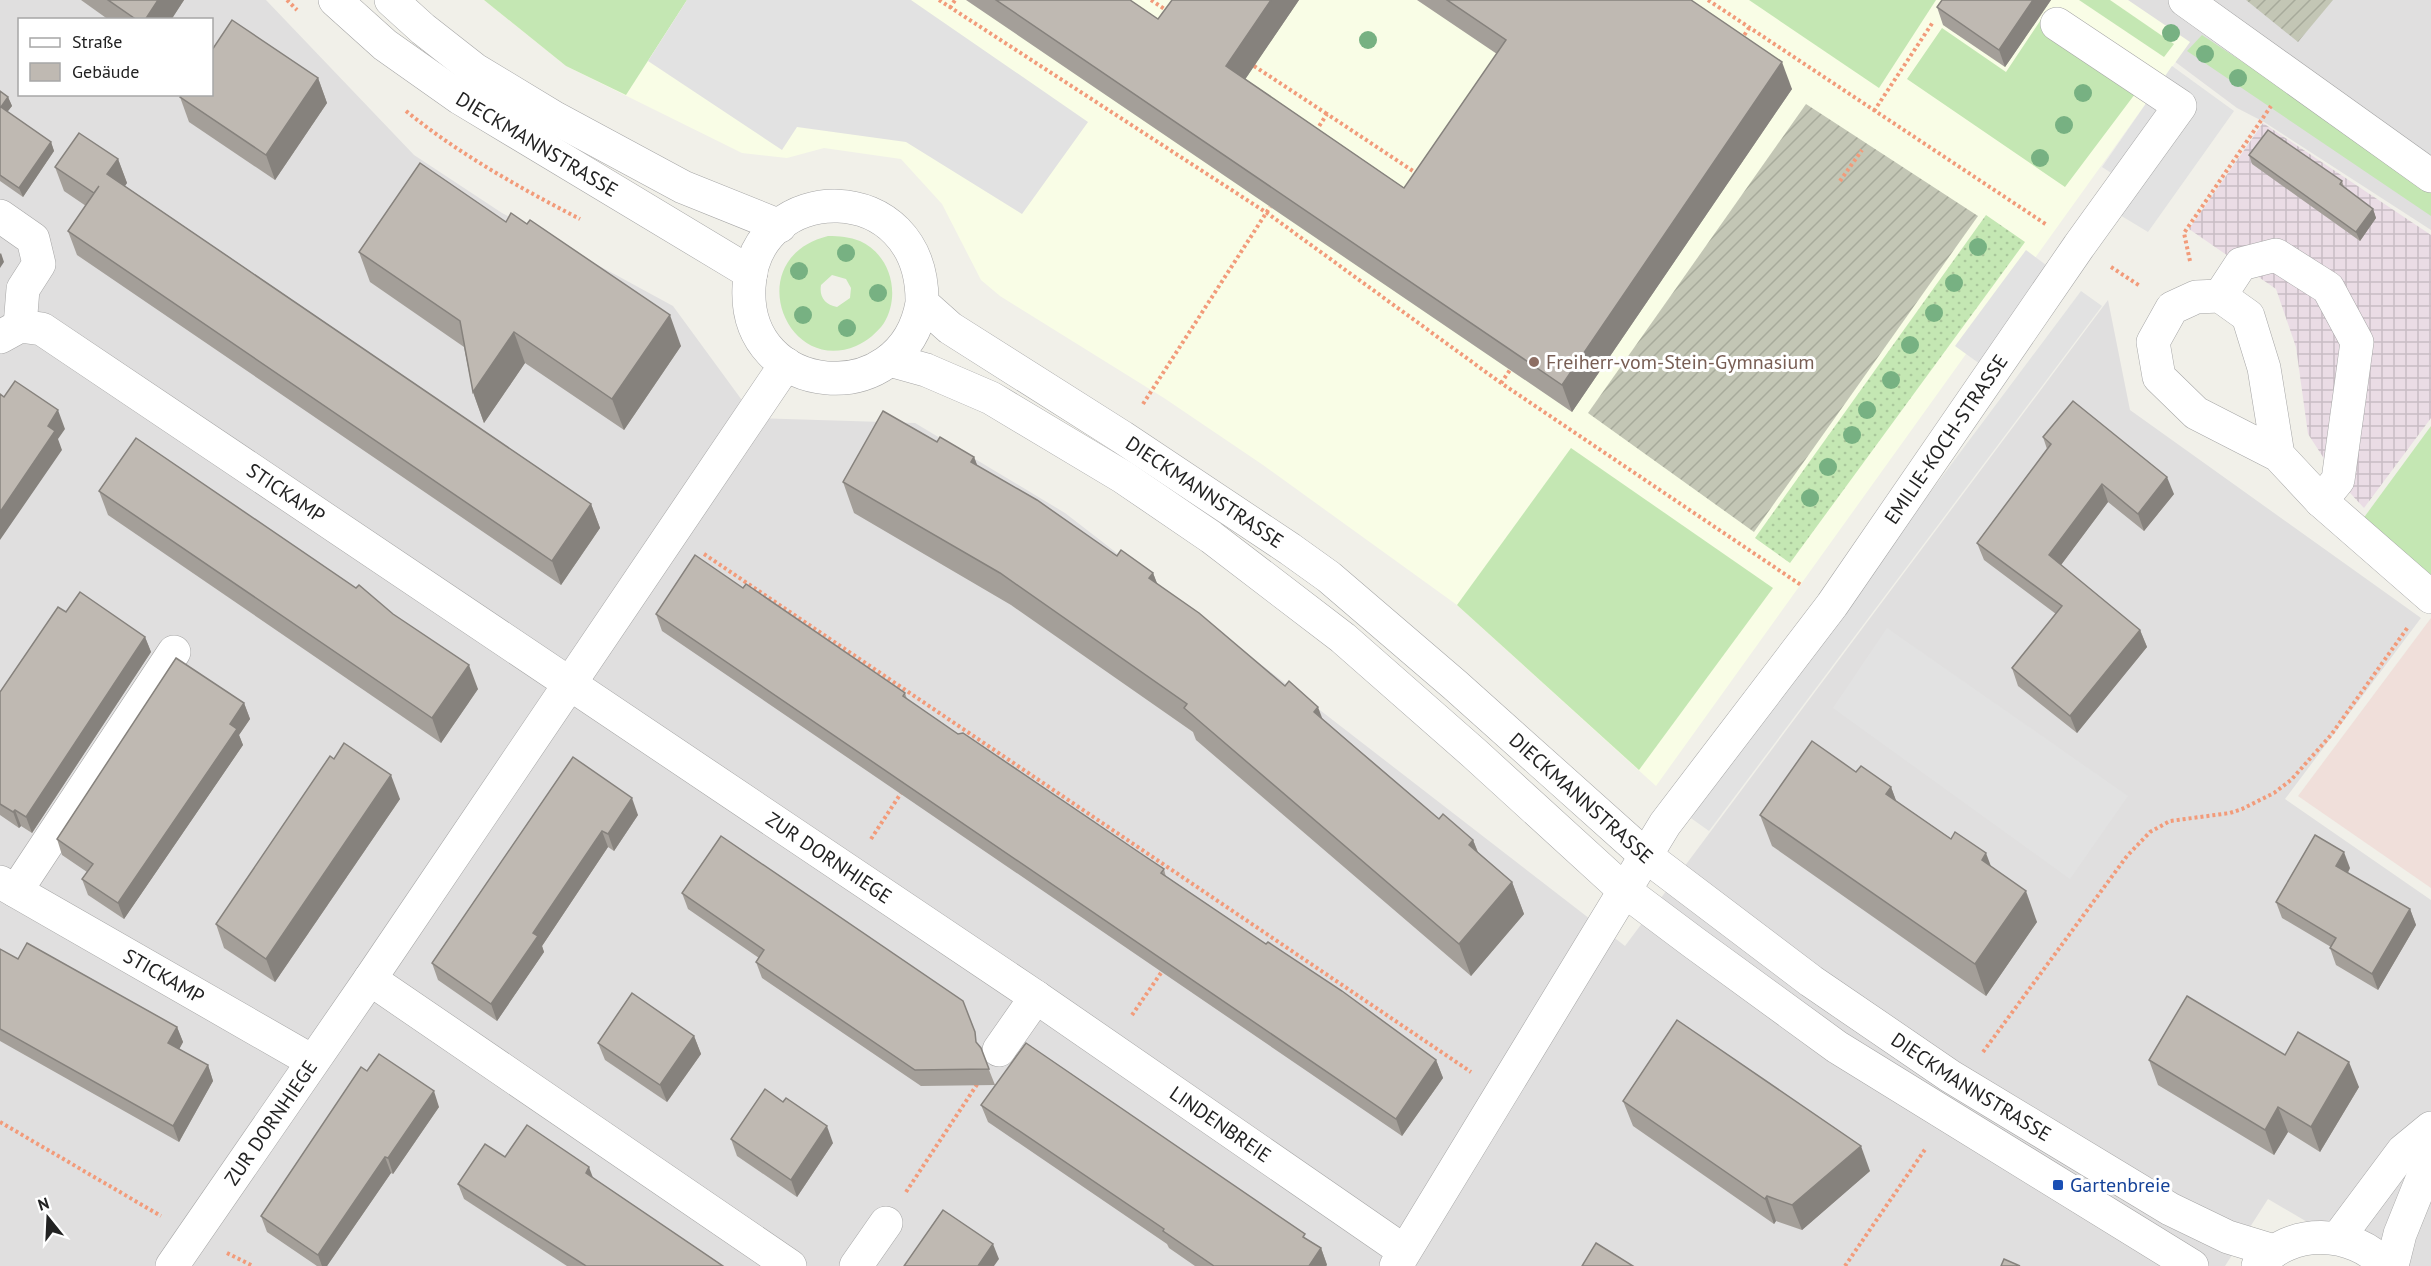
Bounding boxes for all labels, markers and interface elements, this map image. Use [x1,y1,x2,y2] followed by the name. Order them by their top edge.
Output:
[18,18,213,96] legend
[72,30,123,53] text: Straße
[72,60,139,83] text: Gebäude
[451,86,623,203] street label: DIECKMANNSTRASSE
[1546,349,1814,375] place label: Freiherr-vom-Stein-Gymnasium
[1879,349,2014,529] street label: EMILIE-KOCH-STRASSE
[1527,355,1541,369] marker: Freiherr-vom-Stein-Gymnasium
[1121,430,1289,554] street label: DIECKMANNSTRASSE
[242,457,330,529] street label: STICKAMP
[1504,727,1659,869] street label: DIECKMANNSTRASSE
[761,806,897,909] street label: ZUR DORNHIEGE
[119,943,209,1010] street label: STICKAMP
[1886,1027,2056,1147] street label: DIECKMANNSTRASSE
[219,1055,323,1190] street label: ZUR DORNHIEGE
[1164,1080,1276,1168] street label: LINDENBREIE
[2070,1172,2171,1198] place label: Gartenbreie
[2051,1178,2065,1192] marker: Gartenbreie
[18,1188,78,1248] north arrow
[35,1193,51,1215] text: N

